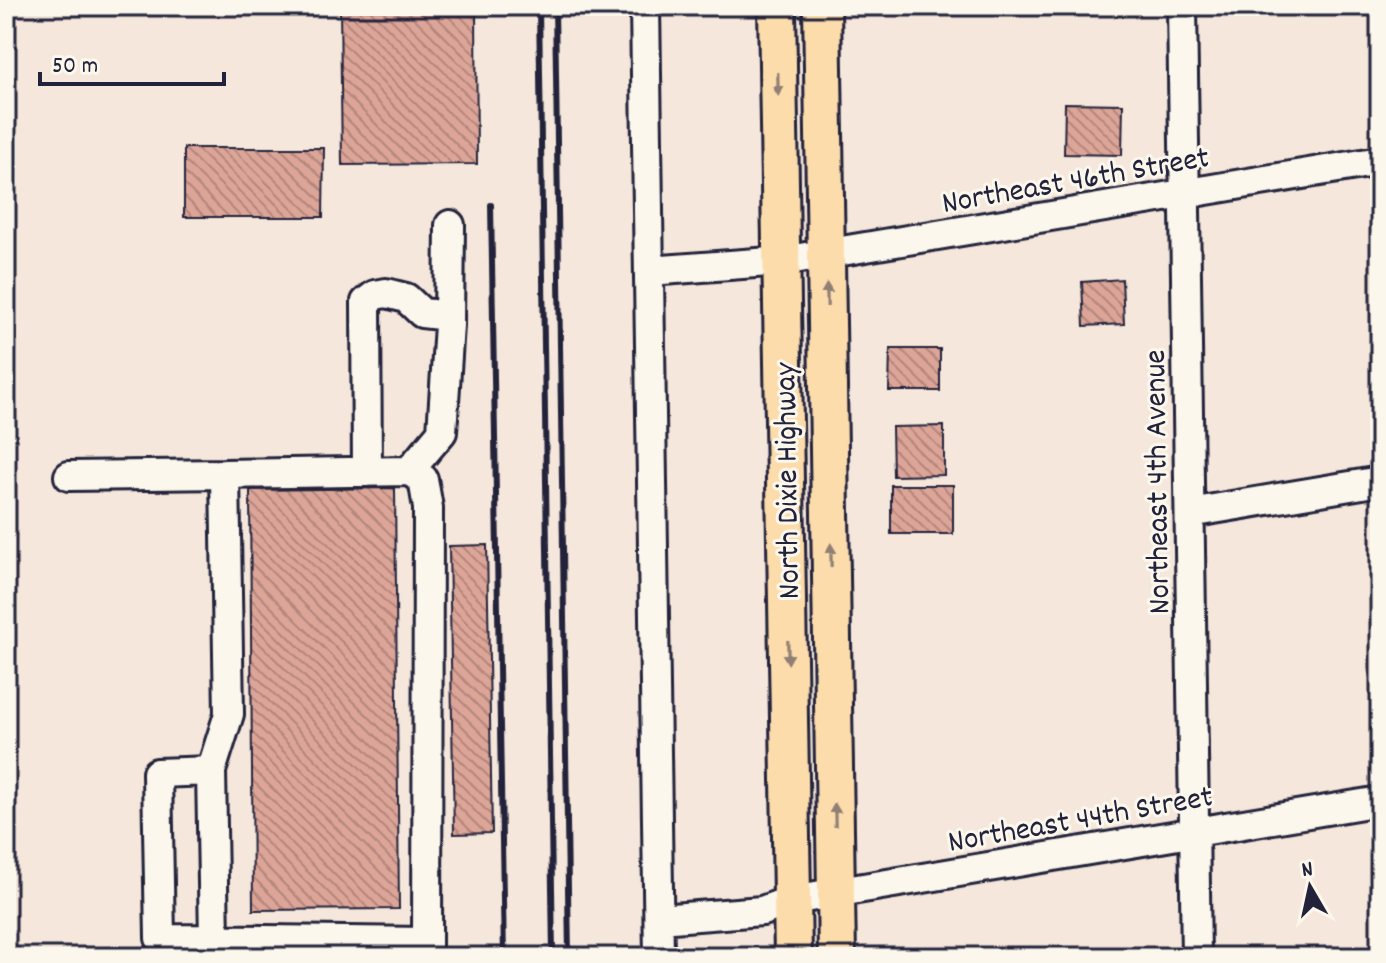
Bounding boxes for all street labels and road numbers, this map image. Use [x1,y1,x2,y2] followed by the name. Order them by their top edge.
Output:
[939,137,1213,229] street label: Northeast 46th Street
[1135,349,1185,615] street label: Northeast 4th Avenue
[765,361,815,600] street label: North Dixie Highway
[945,776,1217,868] street label: Northeast 44th Street

